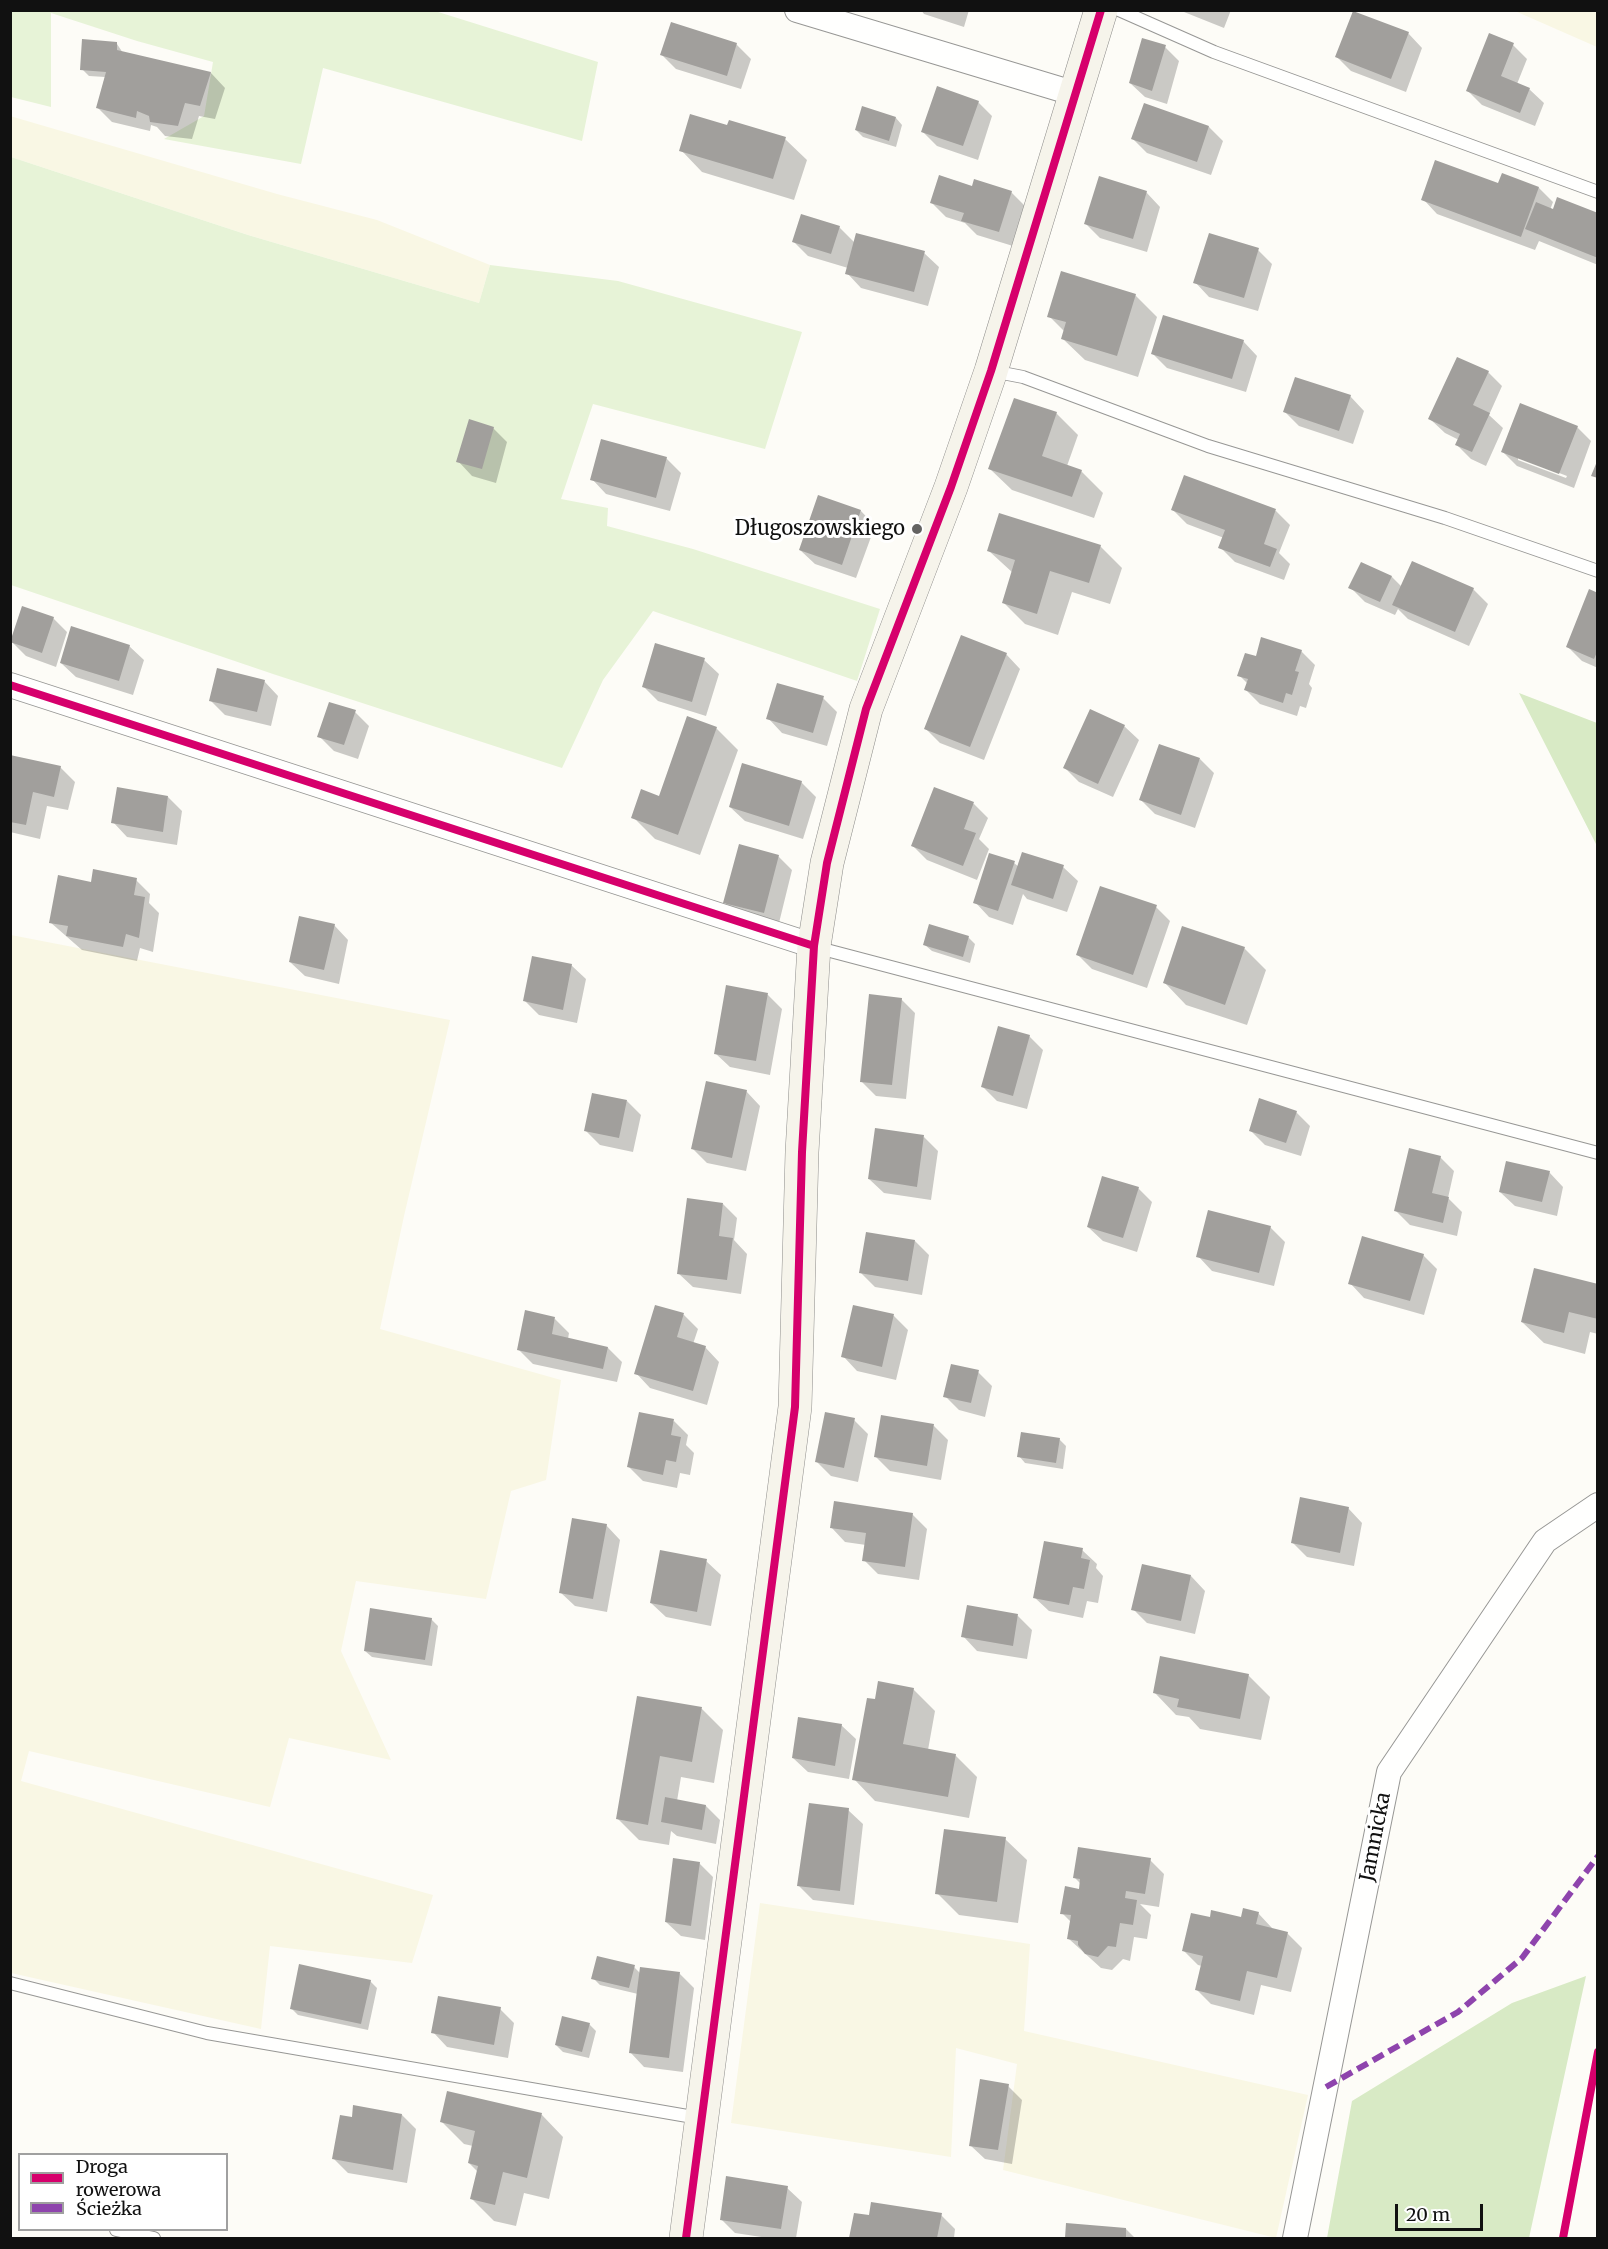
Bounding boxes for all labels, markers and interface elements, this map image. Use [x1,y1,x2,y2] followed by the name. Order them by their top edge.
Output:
[735,517,905,541] place label: Długoszowskiego
[910,522,924,536] marker: Długoszowskiego
[1356,1790,1396,1884] street label: Jamnicka
[18,2153,228,2231] legend
[76,2155,161,2201] text: Droga rowerowa
[1398,2192,1486,2230] scale bar
[76,2197,142,2220] text: Ścieżka
[1406,2203,1450,2226] text: 20 m

